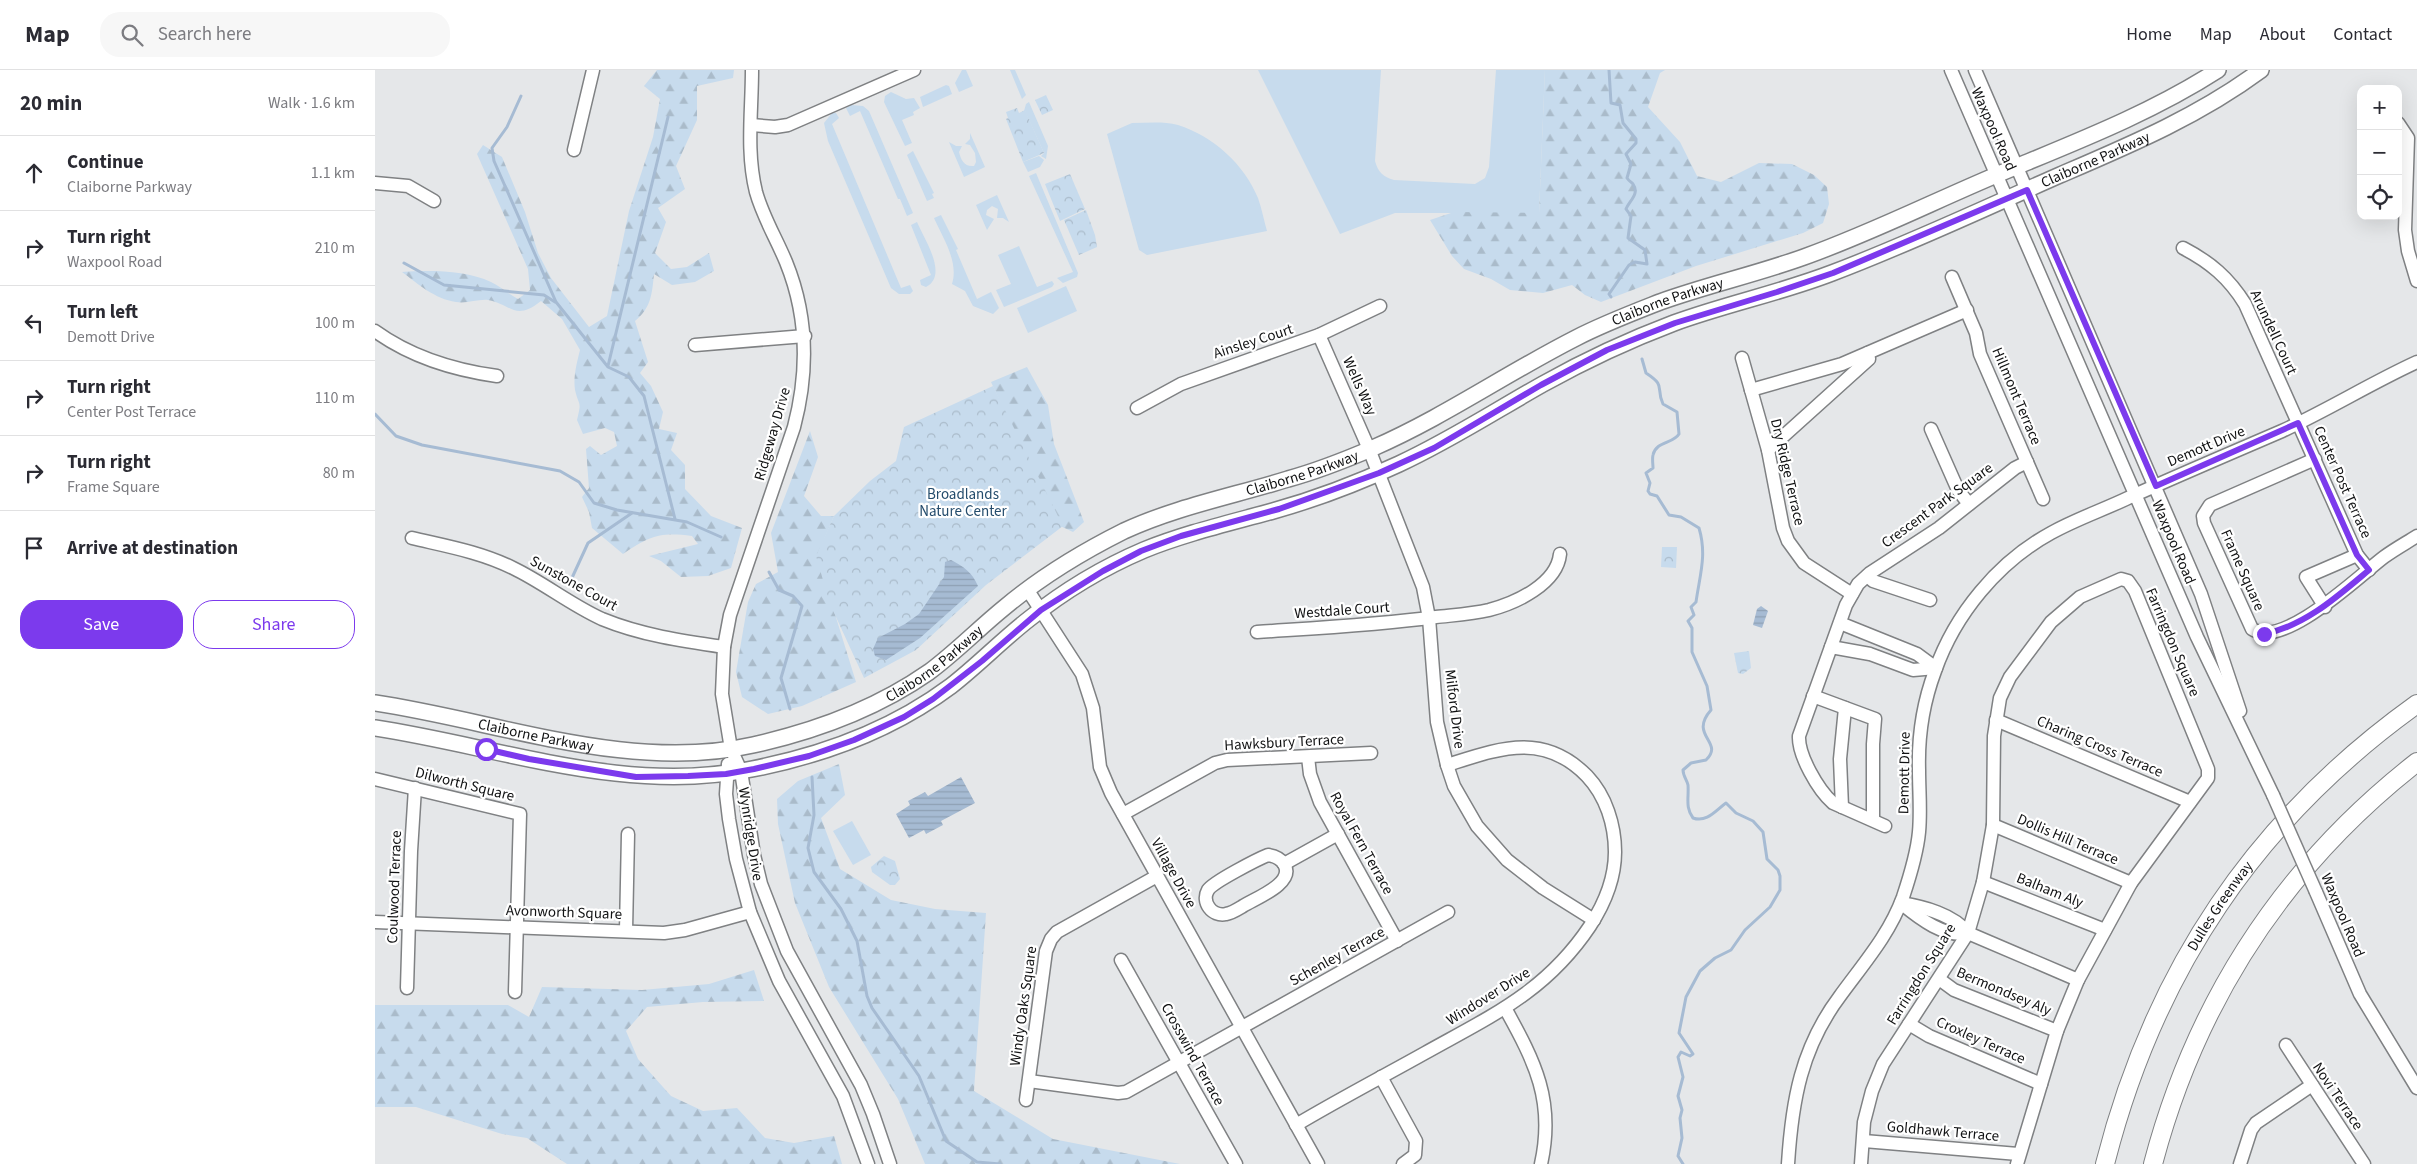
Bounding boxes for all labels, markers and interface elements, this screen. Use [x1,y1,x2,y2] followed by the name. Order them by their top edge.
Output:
[100,12,450,57] search box
[25,17,70,52] text: Map
[118,21,146,49] icon: search
[158,21,251,48] text: Search here
[2126,22,2172,47] text: Home
[2200,22,2232,47] text: Map
[2260,22,2305,47] text: About
[2333,22,2392,47] text: Contact
[1966,84,2021,174] street label: Waxpool Road
[2357,85,2402,220] map controls
[2357,85,2402,130] button: +
[20,88,82,118] text: 20 min
[268,92,355,114] text: Walk · 1.6 km
[2038,127,2154,193] street label: Claiborne Parkway
[2357,130,2402,175] button: −
[67,149,144,176] text: Continue
[20,159,48,187] icon: ahead
[311,162,355,184] text: 1.1 km
[2357,175,2402,220] button: locate
[67,176,192,198] text: Claiborne Parkway
[67,224,151,251] text: Turn right
[20,234,48,262] icon: right
[315,237,355,259] text: 210 m
[67,251,162,273] text: Waxpool Road
[1608,273,1726,331] street label: Claiborne Parkway
[2245,286,2302,378] street label: Arundell Court
[67,299,138,326] text: Turn left
[20,309,48,337] icon: left
[315,312,355,334] text: 100 m
[1211,319,1296,364] street label: Ainsley Court
[67,326,155,348] text: Demott Drive
[1987,344,2047,448] street label: Hillmont Terrace
[1337,353,1382,419] street label: Wells Way
[67,374,151,401] text: Turn right
[20,384,48,412] icon: right
[749,385,796,483] street label: Ridgeway Drive
[315,387,355,409] text: 110 m
[67,401,196,423] text: Center Post Terrace
[1765,417,1810,528] street label: Dry Ridge Terrace
[2164,421,2248,472] street label: Demott Drive
[2308,423,2377,542] street label: Center Post Terrace
[1244,445,1362,502] street label: Claiborne Parkway
[67,449,151,476] text: Turn right
[1877,458,1997,553] street label: Crescent Park Square
[20,459,48,487] icon: right
[323,462,355,484] text: 80 m
[67,476,160,498] text: Frame Square
[919,484,1008,522] park label: Broadlands Nature Center
[2146,497,2201,587] street label: Waxpool Road
[2215,526,2270,614] street label: Frame Square
[20,534,48,562] icon: arrive
[67,535,238,562] text: Arrive at destination
[526,551,621,616] street label: Sunstone Court
[2140,585,2205,700] street label: Farringdon Square
[1294,597,1390,624] street label: Westdale Court
[20,600,183,649] button: Save
[193,600,355,649] button: Share
[882,621,988,707] street label: Claiborne Parkway
[2253,623,2276,646] route end
[1439,668,1470,750] street label: Milford Drive
[2033,710,2166,783] street label: Charing Cross Terrace
[476,714,595,757] street label: Claiborne Parkway
[1224,729,1344,756] street label: Hawksbury Terrace
[1893,732,1916,814] street label: Demott Drive
[475,738,498,761] route start
[413,762,517,807] street label: Dilworth Square
[733,786,768,882] street label: Wynridge Drive
[1325,788,1399,898] street label: Royal Fern Terrace
[2014,809,2122,870] street label: Dollis Hill Terrace
[382,830,407,944] street label: Coulwood Terrace
[1146,835,1201,912] street label: Village Drive
[2182,857,2258,955] street label: Dulles Greenway
[2013,868,2086,913] street label: Balham Aly
[2315,870,2370,960] street label: Waxpool Road
[506,900,622,925] street label: Avonworth Square
[1882,919,1961,1029] street label: Farringdon Square
[1286,922,1389,991] street label: Schenley Terrace
[1005,945,1042,1067] street label: Windy Oaks Square
[1442,962,1534,1031] street label: Windover Drive
[1953,962,2055,1021] street label: Bermondsey Aly
[1156,999,1229,1109] street label: Crosswind Terrace
[1933,1011,2029,1069] street label: Croxley Terrace
[2307,1058,2368,1134] street label: Novi Terrace
[1886,1116,2000,1147] street label: Goldhawk Terrace

